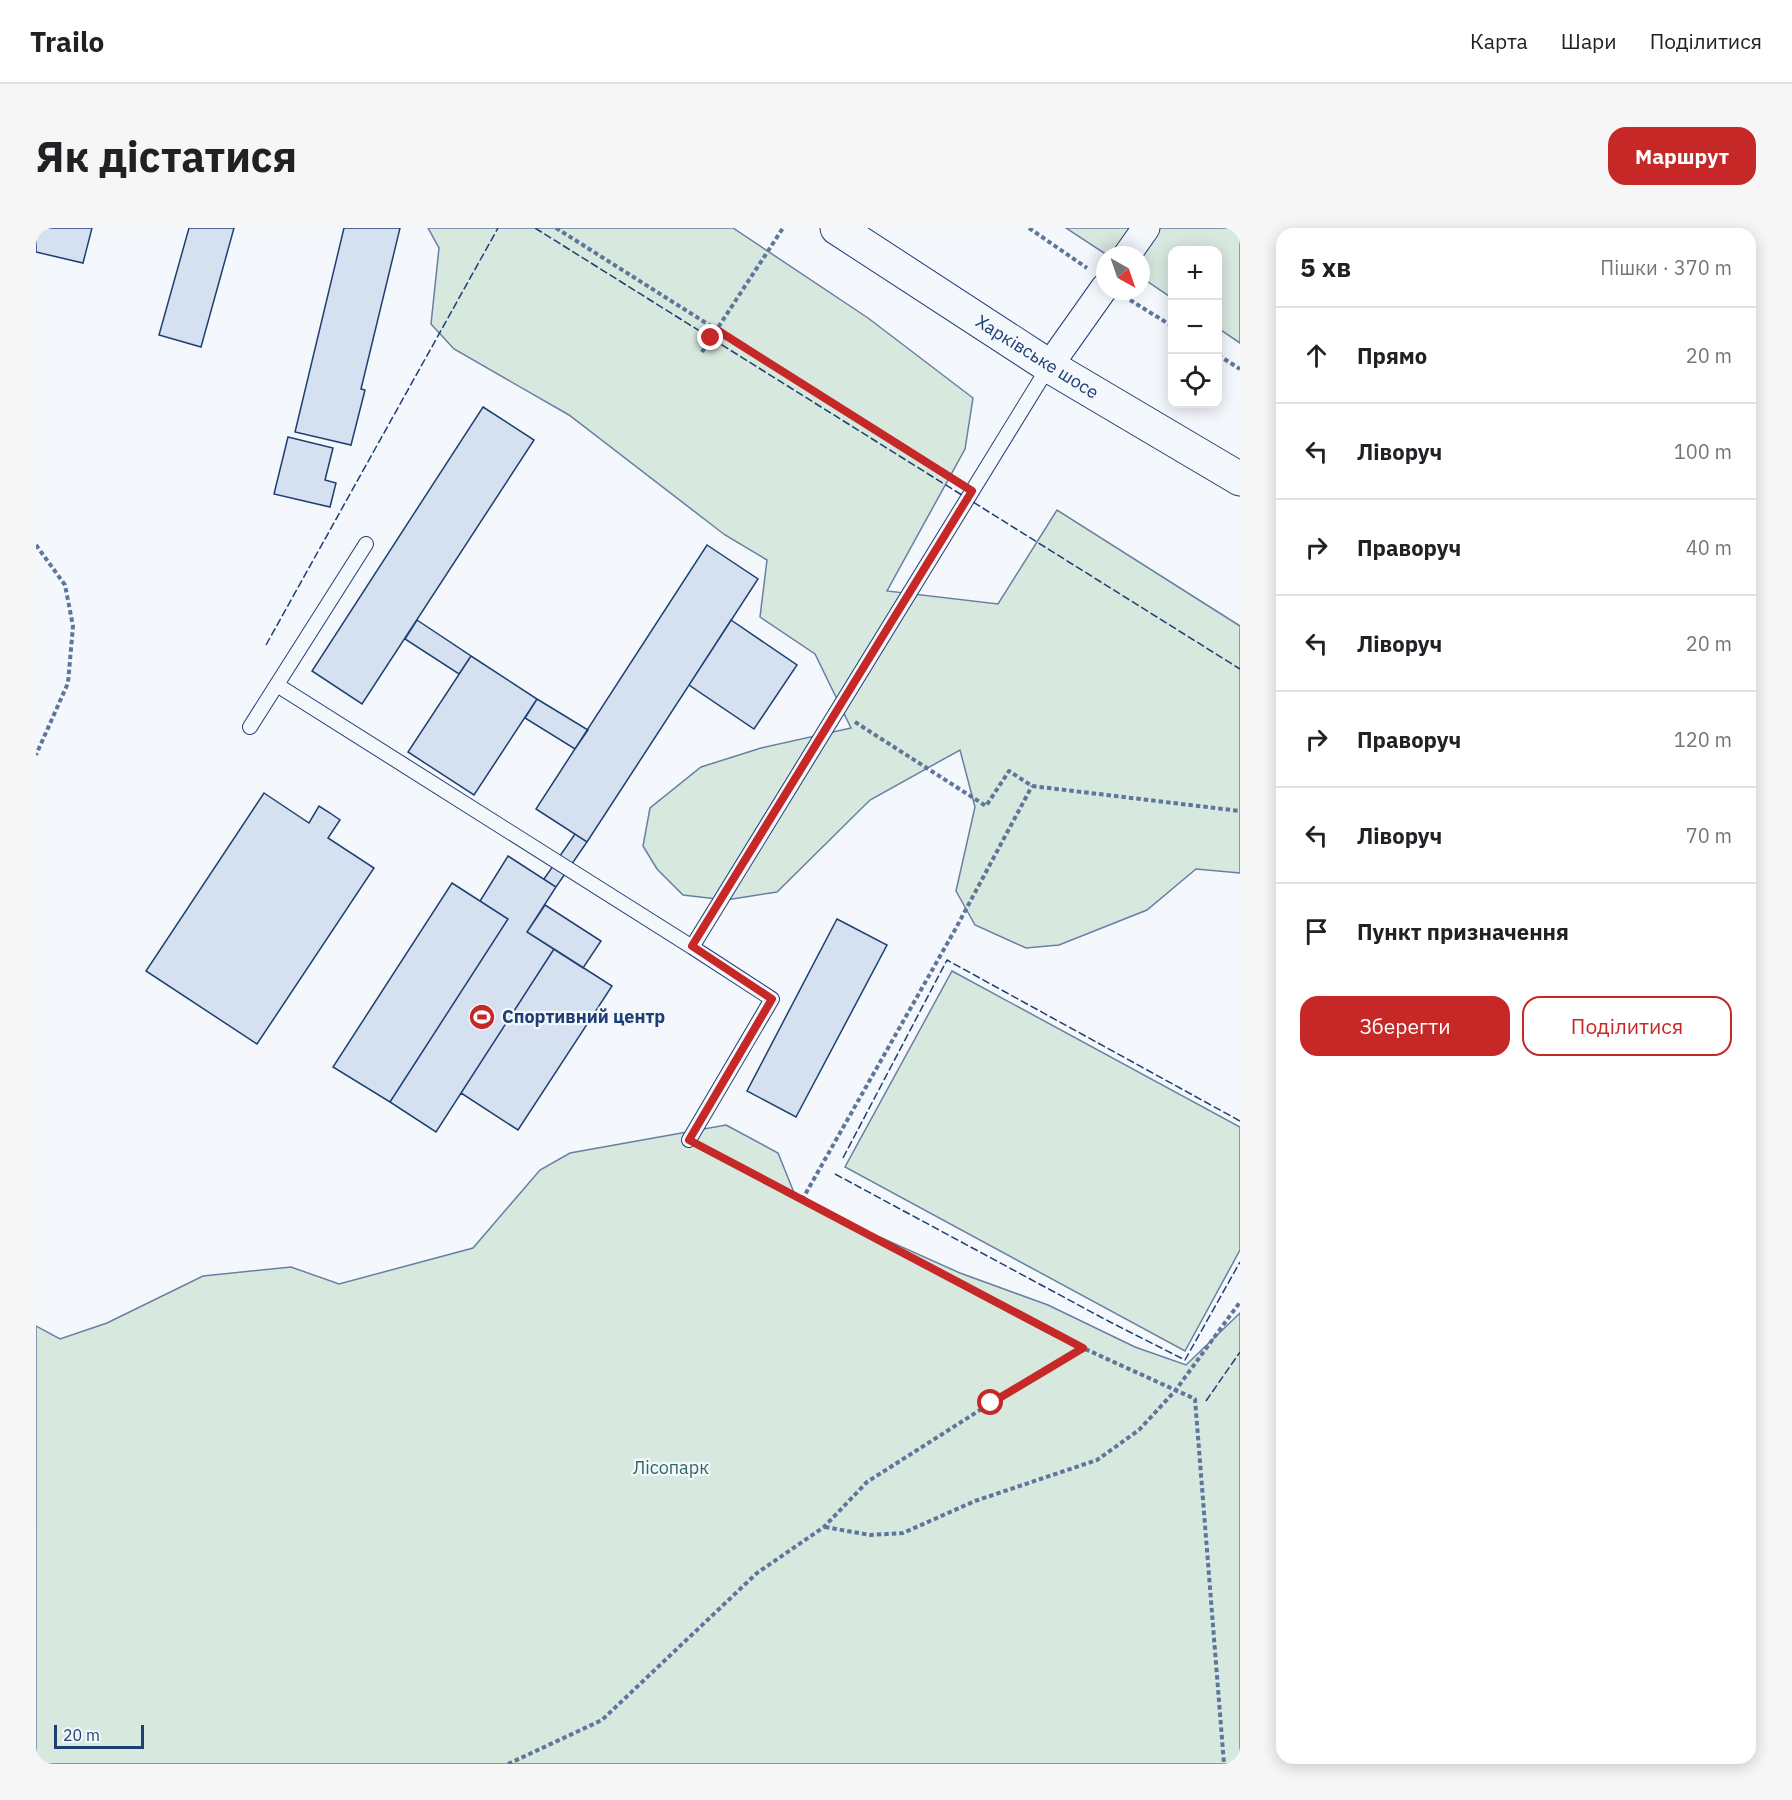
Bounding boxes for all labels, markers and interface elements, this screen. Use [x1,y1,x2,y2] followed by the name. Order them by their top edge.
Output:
[30,23,104,60] text: Trailo
[1470,27,1528,55] text: Карта
[1561,27,1617,55] text: Шари
[1650,27,1762,55] text: Поділитися
[1608,127,1756,185] button: Маршрут
[36,129,297,184] text: Як дістатися
[1096,246,1150,300] north arrow
[1168,246,1222,408] map controls
[1168,246,1222,300] button: +
[1300,250,1351,284] text: 5 хв
[1600,254,1732,281] text: Пішки · 370 m
[1168,300,1222,354] button: −
[971,310,1103,404] street label: Харківське шосе
[697,324,723,350] route end
[1300,339,1333,372] icon: ahead
[1357,341,1427,370] text: Прямо
[1686,342,1732,369] text: 20 m
[1168,354,1222,408] button: locate
[1300,435,1333,468] icon: left
[1357,437,1442,466] text: Ліворуч
[1674,438,1732,465] text: 100 m
[1300,531,1333,564] icon: right
[1357,533,1461,562] text: Праворуч
[1686,534,1732,561] text: 40 m
[1300,627,1333,660] icon: left
[1357,629,1442,658] text: Ліворуч
[1686,630,1732,657] text: 20 m
[1300,723,1333,756] icon: right
[1357,725,1461,754] text: Праворуч
[1674,726,1732,753] text: 120 m
[1300,819,1333,852] icon: left
[1357,821,1442,850] text: Ліворуч
[1686,822,1732,849] text: 70 m
[1300,915,1333,948] icon: arrive
[1357,917,1569,946] text: Пункт призначення
[1300,996,1510,1056] button: Зберегти
[1522,996,1732,1056] button: Поділитися
[467,1002,497,1032] sports icon: Спортивний центр
[502,1005,665,1028] place label: Спортивний центр
[977,1389,1003,1415] route start
[633,1456,709,1479] park label: Лісопарк
[54,1722,144,1750] scale bar
[63,1725,100,1745] text: 20 m

